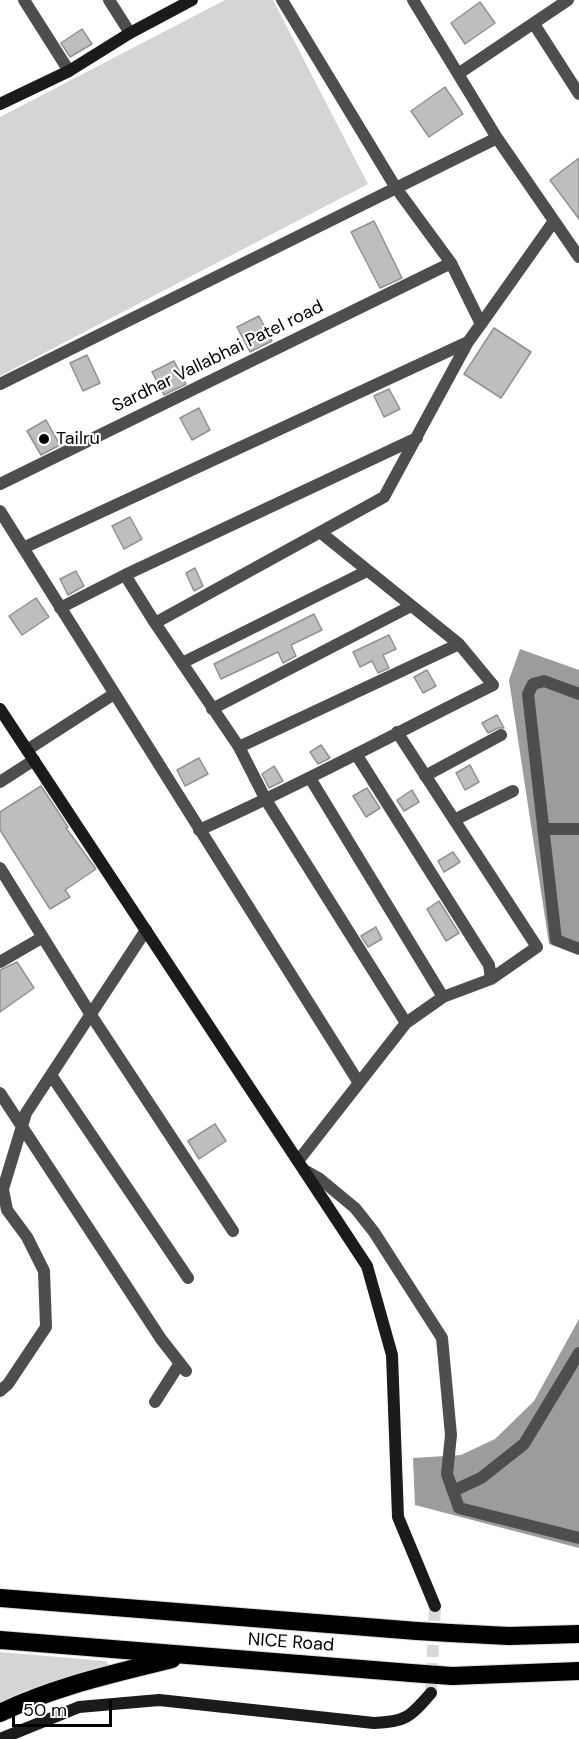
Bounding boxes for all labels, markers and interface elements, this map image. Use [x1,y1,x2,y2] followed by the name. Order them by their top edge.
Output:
[109,296,327,418] street label: Sardhar Vallabhai Patel road
[56,428,100,450] place label: Tailru
[37,432,51,446] marker: Tailru
[247,1629,335,1657] street label: NICE Road
[15,1688,116,1726] scale bar
[23,1698,67,1722] text: 50 m

